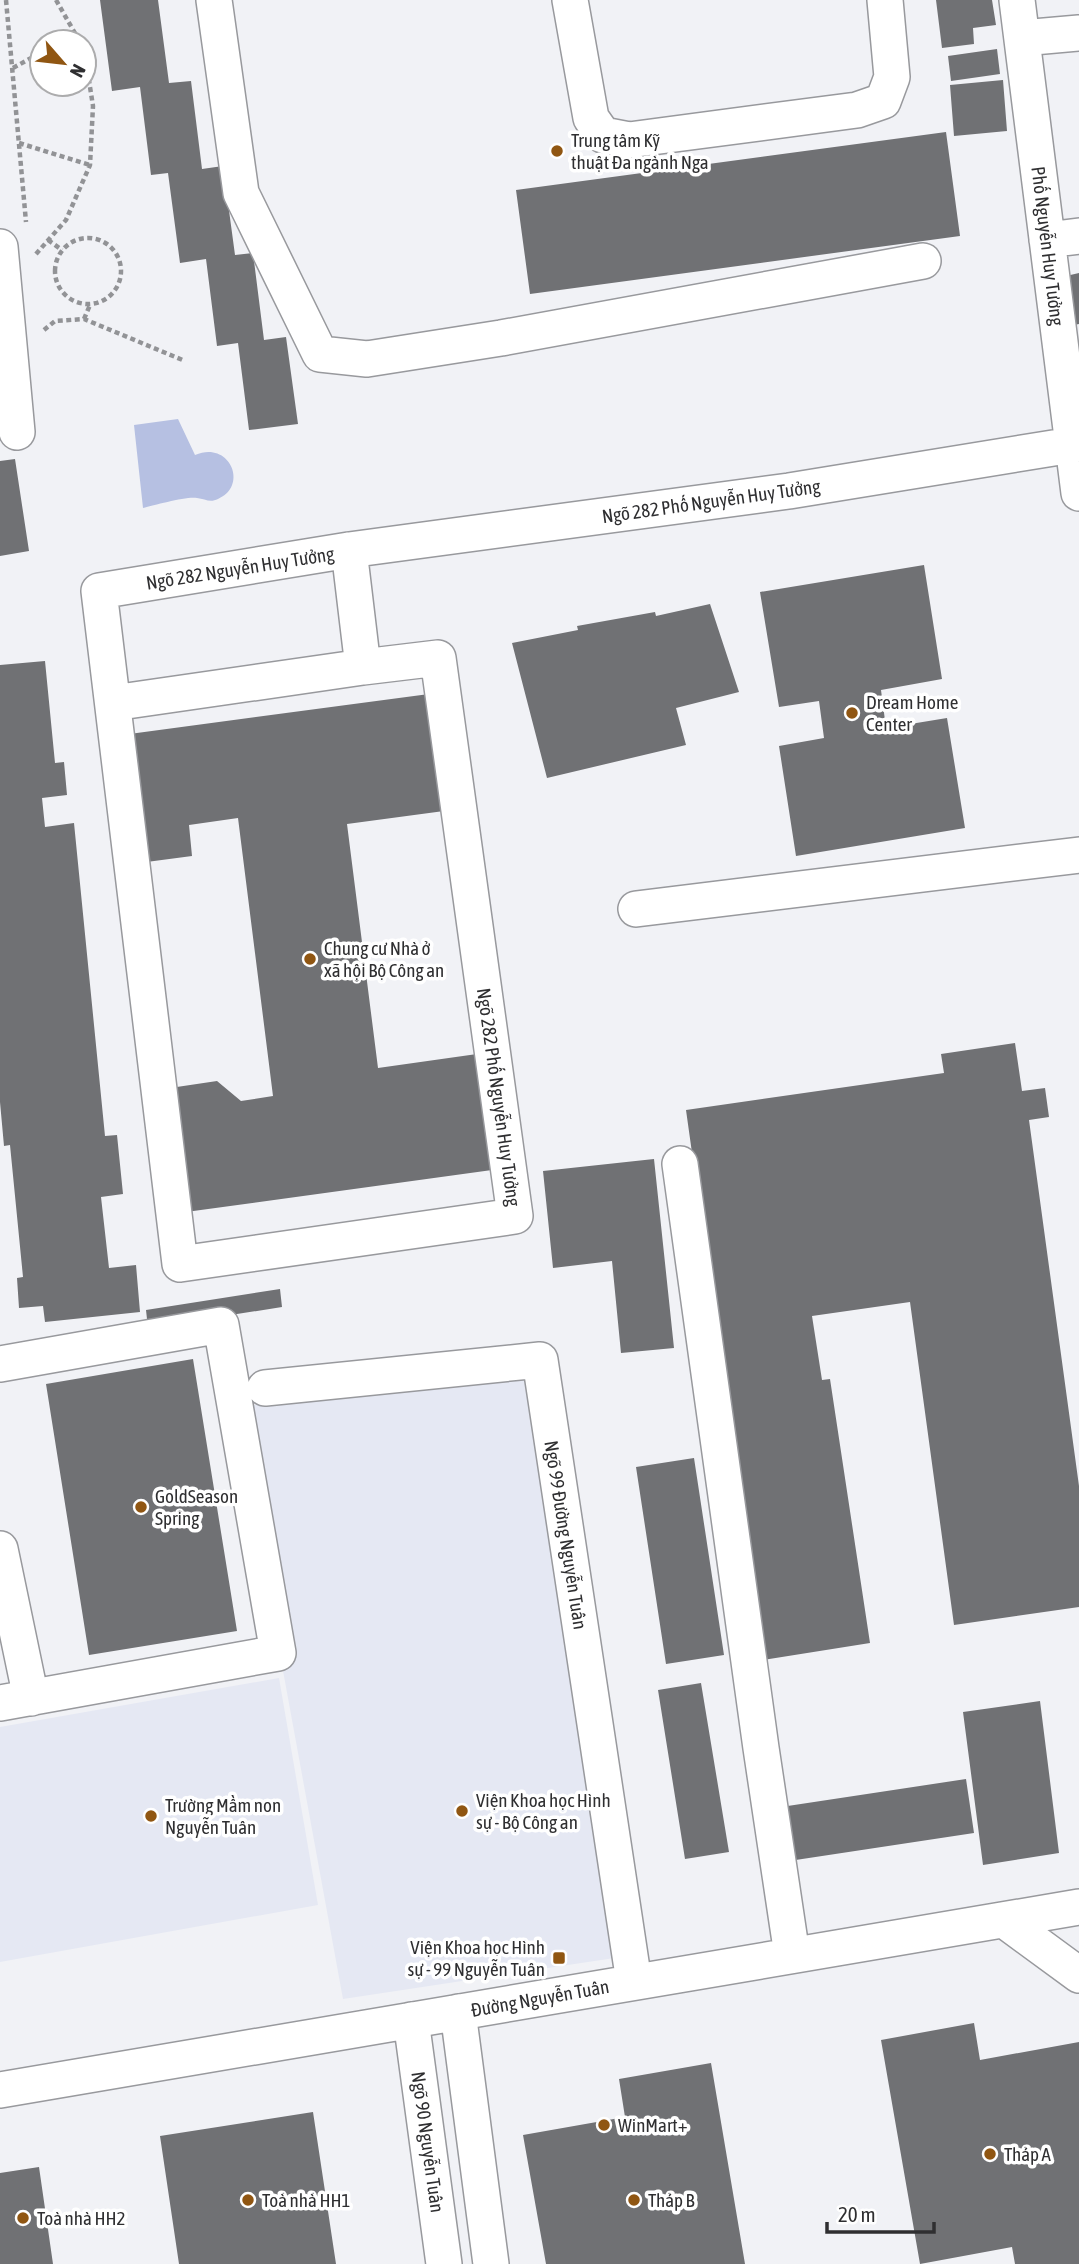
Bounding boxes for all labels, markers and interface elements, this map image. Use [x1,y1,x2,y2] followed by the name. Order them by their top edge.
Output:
[28,28,98,98] north arrow
[66,61,90,81] text: N
[571,129,709,173] place label: Trung tâm Kỹ thuật Đa ngành Nga
[549,143,565,159] marker: Trung tâm Kỹ thuật Đa ngành Nga
[1027,165,1069,328] street label: Phố Nguyễn Huy Tưởng
[600,475,822,527] street label: Ngõ 282 Phố Nguyễn Huy Tưởng
[144,542,336,594] street label: Ngõ 282 Nguyễn Huy Tưởng
[866,691,958,735] place label: Dream Home Center
[844,705,860,721] marker: Dream Home Center
[324,937,444,981] place label: Chung cư Nhà ở xã hội Bộ Công an
[302,951,318,967] marker: Chung cư Nhà ở xã hội Bộ Công an
[473,986,525,1208] street label: Ngõ 282 Phố Nguyễn Huy Tưởng
[540,1439,592,1631] street label: Ngõ 99 Đường Nguyễn Tuân
[155,1485,238,1529] place label: GoldSeason Spring
[133,1499,149,1515] marker: GoldSeason Spring
[476,1789,611,1833] place label: Viện Khoa học Hình sự - Bộ Công an
[165,1794,281,1838] place label: Trường Mầm non Nguyễn Tuân
[454,1803,470,1819] marker: Viện Khoa học Hình sự - Bộ Công an
[143,1808,159,1824] marker: Trường Mầm non Nguyễn Tuân
[407,1936,545,1980] place label: Viện Khoa học Hình sự - 99 Nguyễn Tuân
[551,1950,567,1966] marker: Viện Khoa học Hình sự - 99 Nguyễn Tuân
[469,1975,611,2021] street label: Đường Nguyễn Tuân
[407,2070,449,2214] street label: Ngõ 90 Nguyễn Tuân
[618,2114,688,2136] place label: WinMart+
[596,2117,612,2133] marker: WinMart+
[1004,2143,1052,2165] place label: Tháp A
[982,2146,998,2162] marker: Tháp A
[262,2189,350,2211] place label: Toà nhà HH1
[648,2189,695,2211] place label: Tháp B
[827,2190,934,2234] scale bar
[240,2192,256,2208] marker: Toà nhà HH1
[626,2192,642,2208] marker: Tháp B
[838,2202,876,2226] text: 20 m
[37,2207,125,2229] place label: Toà nhà HH2
[15,2210,31,2226] marker: Toà nhà HH2

